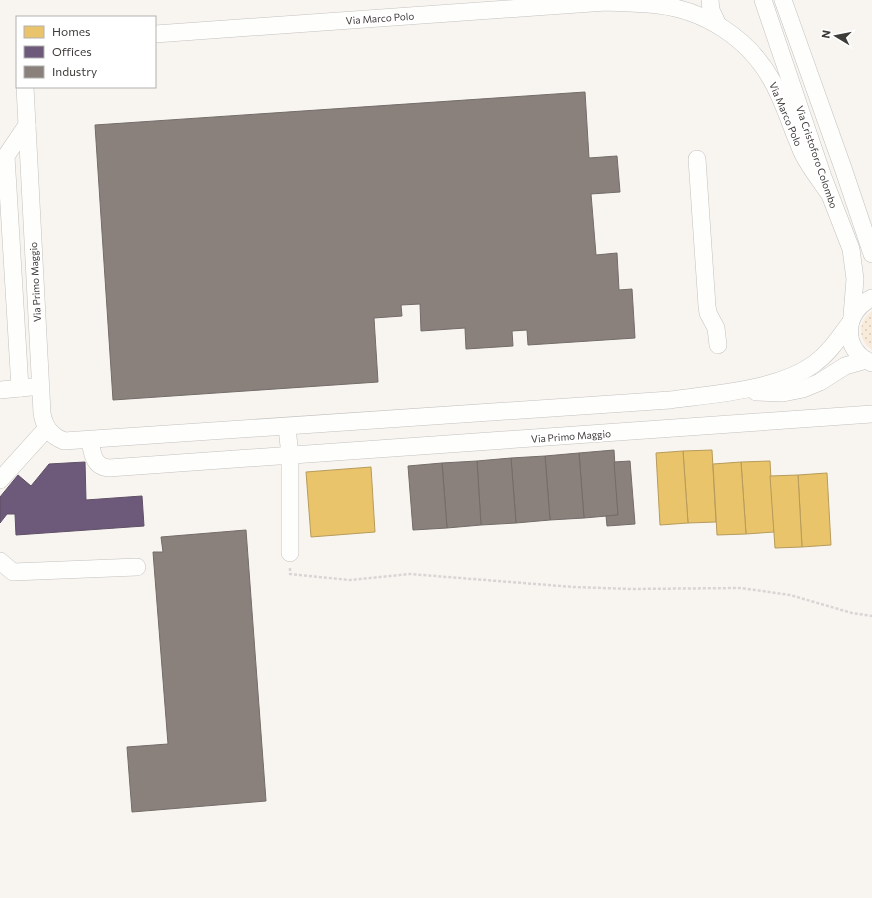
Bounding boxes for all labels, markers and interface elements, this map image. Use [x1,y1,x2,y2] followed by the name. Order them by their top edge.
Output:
[345,10,415,26] street label: Via Marco Polo
[16,16,156,88] legend
[816,16,856,56] north arrow
[52,24,90,38] text: Homes
[819,29,833,39] text: N
[52,44,92,58] text: Offices
[52,64,97,78] text: Industry
[767,80,805,148] street label: Via Marco Polo
[794,104,840,210] street label: Via Cristoforo Colombo
[27,242,43,322] street label: Via Primo Maggio
[531,427,611,445] street label: Via Primo Maggio

